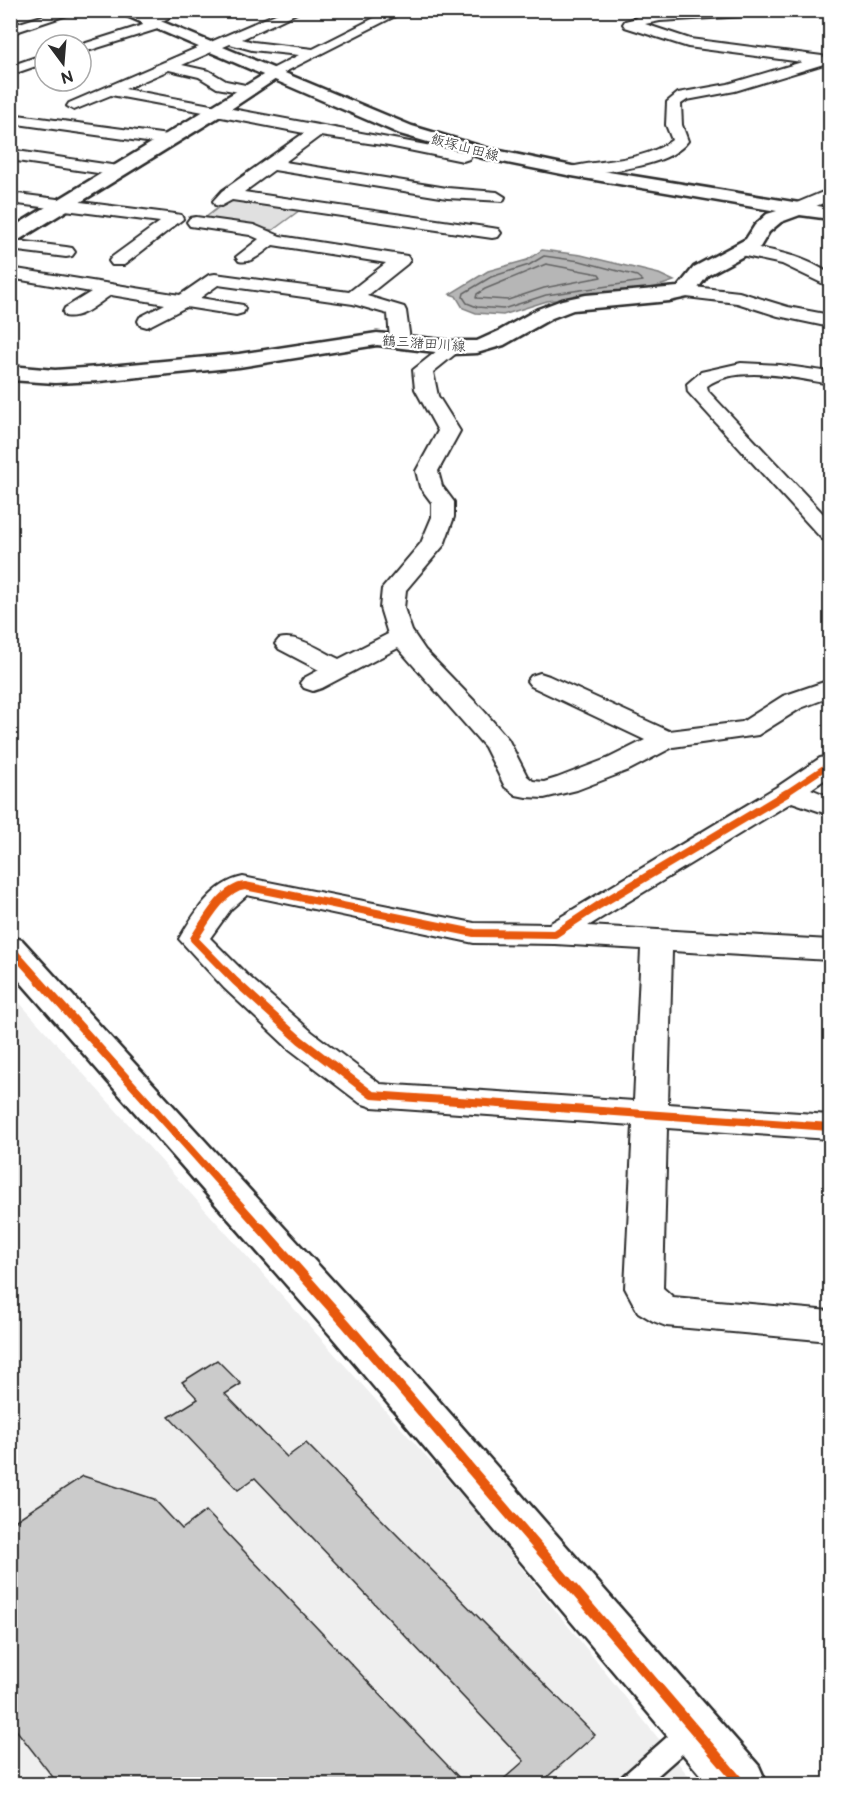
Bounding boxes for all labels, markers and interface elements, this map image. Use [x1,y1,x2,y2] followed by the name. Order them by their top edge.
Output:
[33,33,93,93] north arrow
[58,65,75,87] text: N
[429,130,501,165] street label: 飯塚山田線
[381,332,466,355] street label: 鶴三潴田川線

